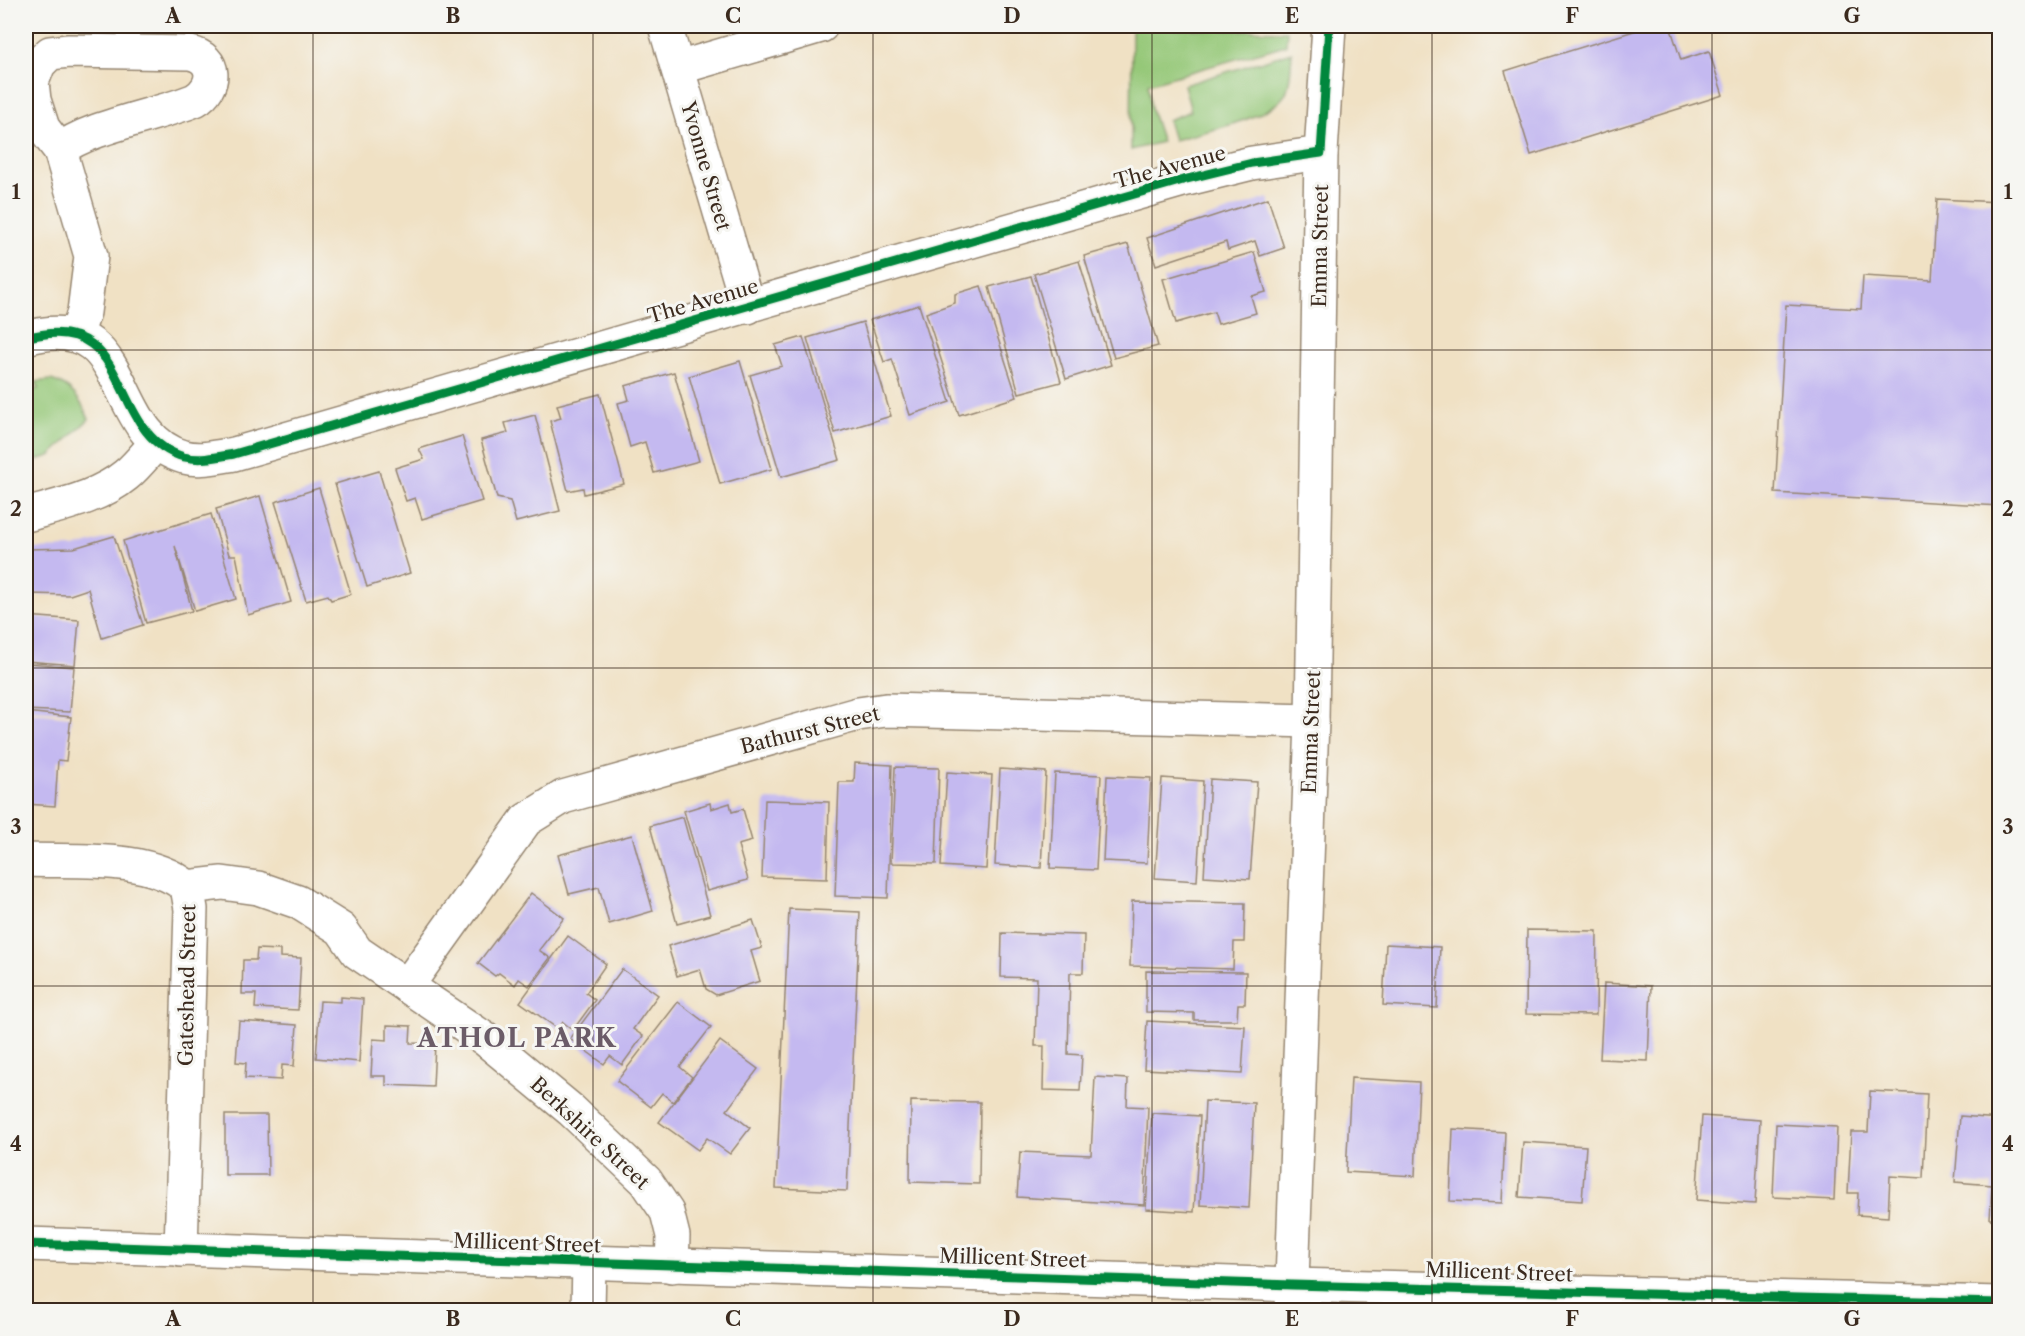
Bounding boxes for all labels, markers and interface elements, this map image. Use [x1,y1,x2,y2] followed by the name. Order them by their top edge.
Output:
[164,4,181,28] text: A
[446,4,461,28] text: B
[725,4,741,28] text: C
[1003,4,1021,28] text: D
[1285,4,1299,28] text: E
[1565,4,1579,28] text: F
[1844,4,1861,28] text: G
[676,98,736,234] street label: Yvonne Street
[1112,141,1228,193] street label: The Avenue
[12,180,21,204] text: 1
[2004,180,2013,204] text: 1
[1307,184,1333,308] street label: Emma Street
[645,274,761,328] street label: The Avenue
[10,497,22,521] text: 2
[2002,497,2014,521] text: 2
[1297,670,1325,794] street label: Emma Street
[738,701,882,759] street label: Bathurst Street
[10,815,22,839] text: 3
[2002,815,2014,839] text: 3
[174,904,200,1066] street label: Gateshead Street
[416,1022,617,1054] district label: ATHOL PARK
[526,1072,654,1194] street label: Berkshire Street
[10,1132,22,1156] text: 4
[2002,1132,2014,1156] text: 4
[453,1228,601,1258] street label: Millicent Street
[939,1243,1087,1273] street label: Millicent Street
[1425,1257,1573,1287] street label: Millicent Street
[164,1307,181,1331] text: A
[446,1307,461,1331] text: B
[725,1307,741,1331] text: C
[1003,1307,1021,1331] text: D
[1285,1307,1299,1331] text: E
[1565,1307,1579,1331] text: F
[1844,1307,1861,1331] text: G

